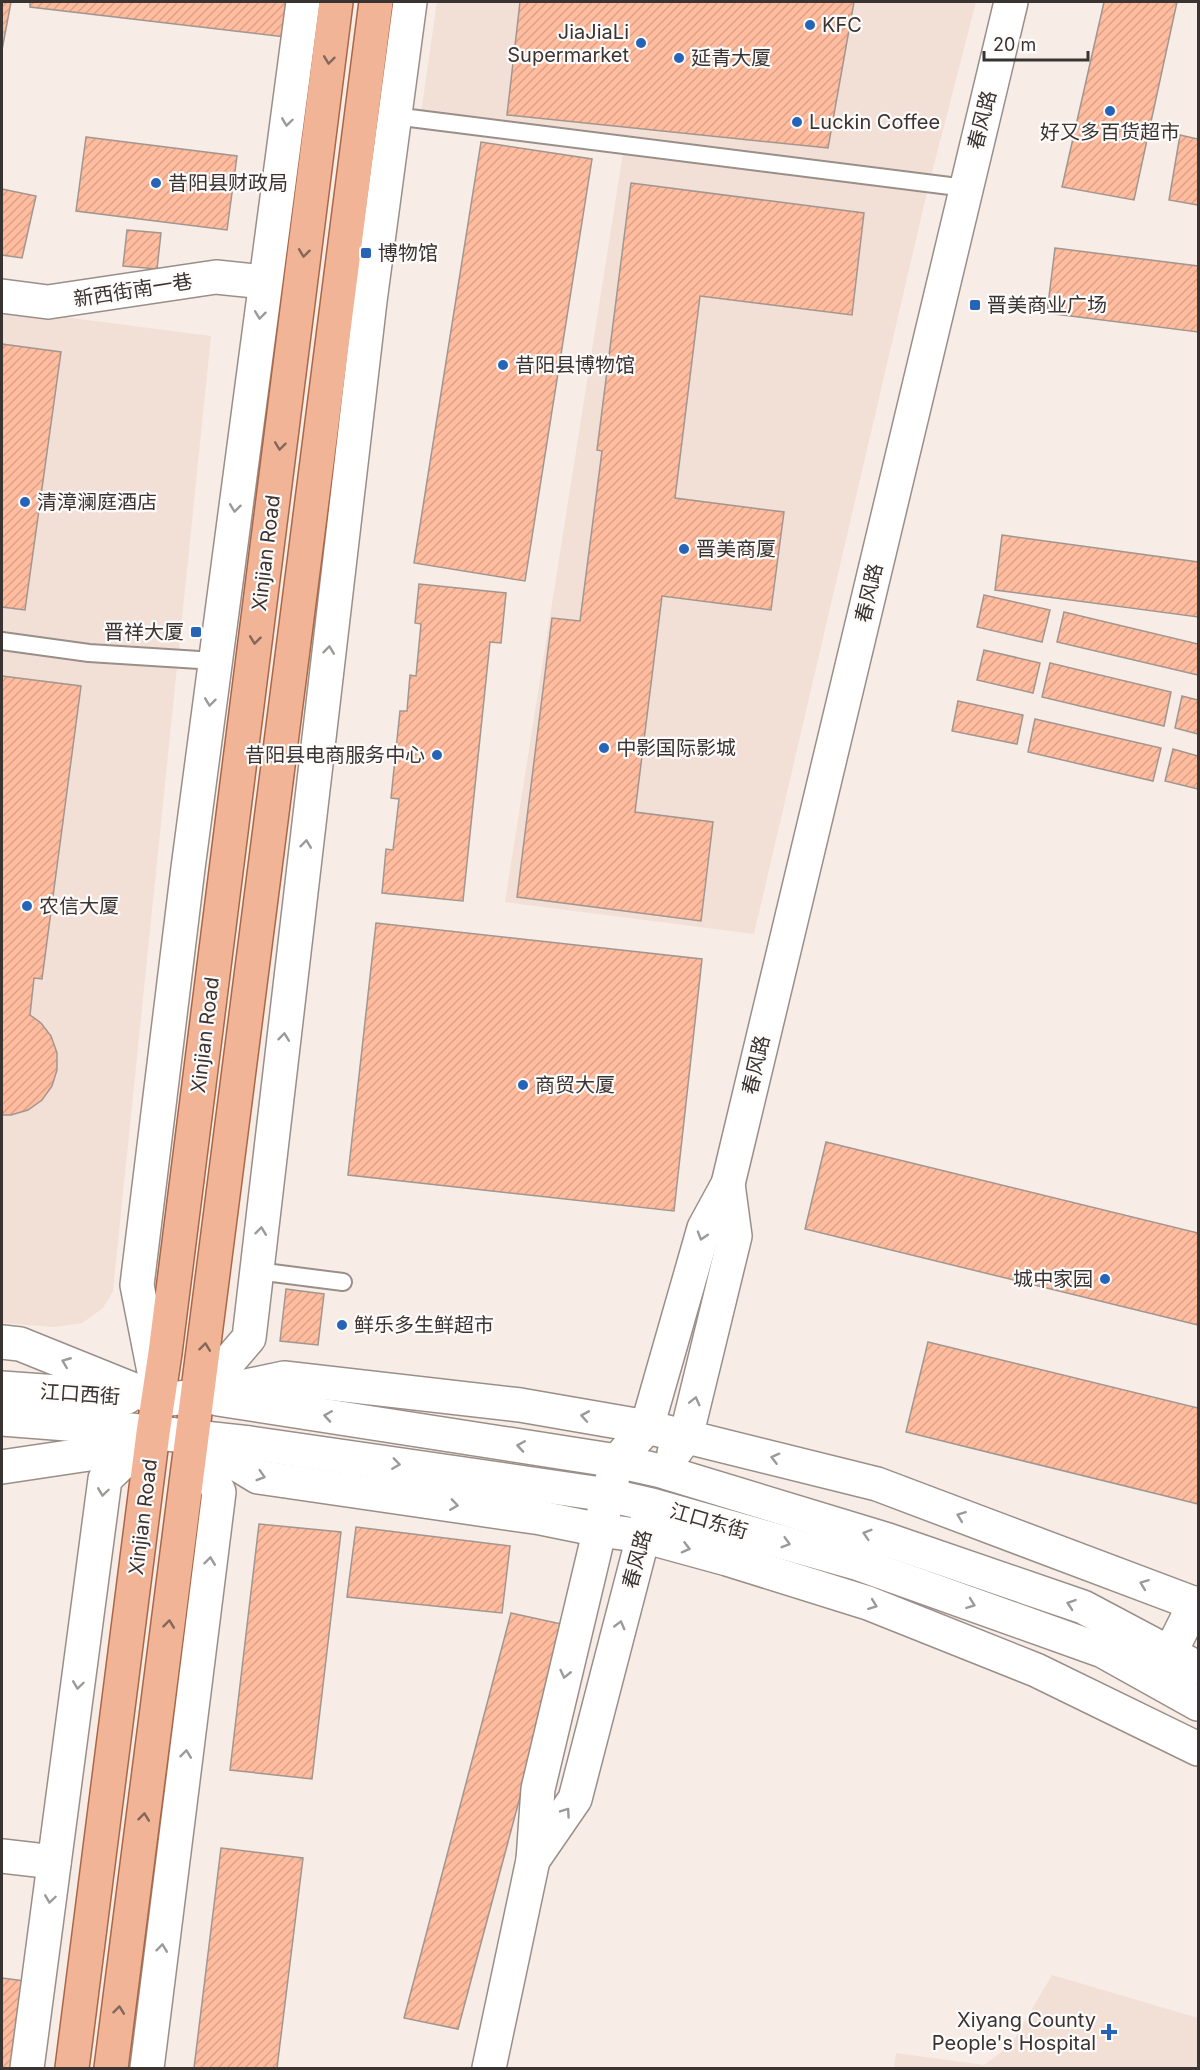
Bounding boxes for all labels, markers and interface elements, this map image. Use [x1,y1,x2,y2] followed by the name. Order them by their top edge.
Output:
[822,13,862,37] place label: KFC
[803,18,817,32] marker: KFC
[507,20,629,67] place label: JiaJiaLi Supermarket
[984,24,1088,62] scale bar
[993,34,1036,55] text: 20 m
[634,36,648,50] marker: JiaJiaLi Supermarket
[691,46,771,70] place label: 延青大厦
[672,51,686,65] marker: 延青大厦
[323,55,336,64] one-way arrow
[963,88,1001,152] street label: 春风路
[1103,104,1117,118] marker: 好又多百货超市
[809,110,940,134] place label: Luckin Coffee
[790,115,804,129] marker: Luckin Coffee
[281,117,293,126] one-way arrow
[1040,120,1180,144] place label: 好又多百货超市
[168,171,288,195] place label: 昔阳县财政局
[149,176,163,190] marker: 昔阳县财政局
[378,241,438,265] place label: 博物馆
[359,246,373,260] marker: 博物馆
[299,248,311,258] one-way arrow
[72,269,194,311] street label: 新西街南一巷
[987,293,1107,317] place label: 晋美商业广场
[968,298,982,312] marker: 晋美商业广场
[255,311,267,320] one-way arrow
[515,353,635,377] place label: 昔阳县博物馆
[496,358,510,372] marker: 昔阳县博物馆
[274,442,287,451] one-way arrow
[37,490,157,514] place label: 清漳澜庭酒店
[247,494,285,612] street label: Xinjian Road
[18,495,32,509] marker: 清漳澜庭酒店
[230,504,242,513] one-way arrow
[696,537,776,561] place label: 晋美商厦
[677,542,691,556] marker: 晋美商厦
[851,561,887,625] street label: 春风路
[104,620,184,644] place label: 晋祥大厦
[189,625,203,639] marker: 晋祥大厦
[250,635,262,644] one-way arrow
[322,645,335,655] one-way arrow
[204,697,217,706] one-way arrow
[616,736,736,760] place label: 中影国际影城
[597,741,611,755] marker: 中影国际影城
[245,743,425,767] place label: 昔阳县电商服务中心
[430,748,444,762] marker: 昔阳县电商服务中心
[299,839,312,848] one-way arrow
[39,894,119,918] place label: 农信大厦
[20,899,34,913] marker: 农信大厦
[186,976,224,1094] street label: Xinjian Road
[277,1033,290,1042] one-way arrow
[738,1033,774,1097] street label: 春风路
[535,1073,615,1097] place label: 商贸大厦
[516,1078,530,1092] marker: 商贸大厦
[254,1226,267,1236] one-way arrow
[697,1230,709,1241] one-way arrow
[1013,1267,1093,1291] place label: 城中家园
[1098,1272,1112,1286] marker: 城中家园
[354,1313,494,1337] place label: 鲜乐多生鲜超市
[335,1318,349,1332] marker: 鲜乐多生鲜超市
[198,1342,210,1352] one-way arrow
[61,1357,72,1370] one-way arrow
[39,1379,121,1409] street label: 江口西街
[687,1396,700,1406] one-way arrow
[323,1411,333,1423] one-way arrow
[580,1411,590,1423] one-way arrow
[516,1440,526,1453] one-way arrow
[771,1453,781,1466] one-way arrow
[124,1458,162,1576] street label: Xinjian Road
[391,1458,401,1470] one-way arrow
[255,1469,266,1481] one-way arrow
[98,1487,110,1496] one-way arrow
[667,1498,751,1544] street label: 江口东街
[449,1499,458,1511] one-way arrow
[957,1510,967,1523] one-way arrow
[618,1527,656,1591] street label: 春风路
[862,1529,873,1541] one-way arrow
[780,1536,791,1548] one-way arrow
[681,1541,691,1553] one-way arrow
[203,1556,216,1565] one-way arrow
[1139,1579,1150,1592] one-way arrow
[965,1597,976,1610] one-way arrow
[867,1598,878,1610] one-way arrow
[1066,1598,1077,1611] one-way arrow
[162,1619,174,1628] one-way arrow
[613,1620,626,1630] one-way arrow
[560,1669,573,1679] one-way arrow
[72,1681,84,1690] one-way arrow
[180,1750,192,1759] one-way arrow
[559,1807,570,1818] one-way arrow
[137,1812,149,1822] one-way arrow
[44,1895,56,1904] one-way arrow
[156,1943,168,1953] one-way arrow
[112,2006,124,2015] one-way arrow
[932,2008,1096,2055] place label: Xiyang County People's Hospital
[1100,2023,1118,2041] marker: Xiyang County People's Hospital

